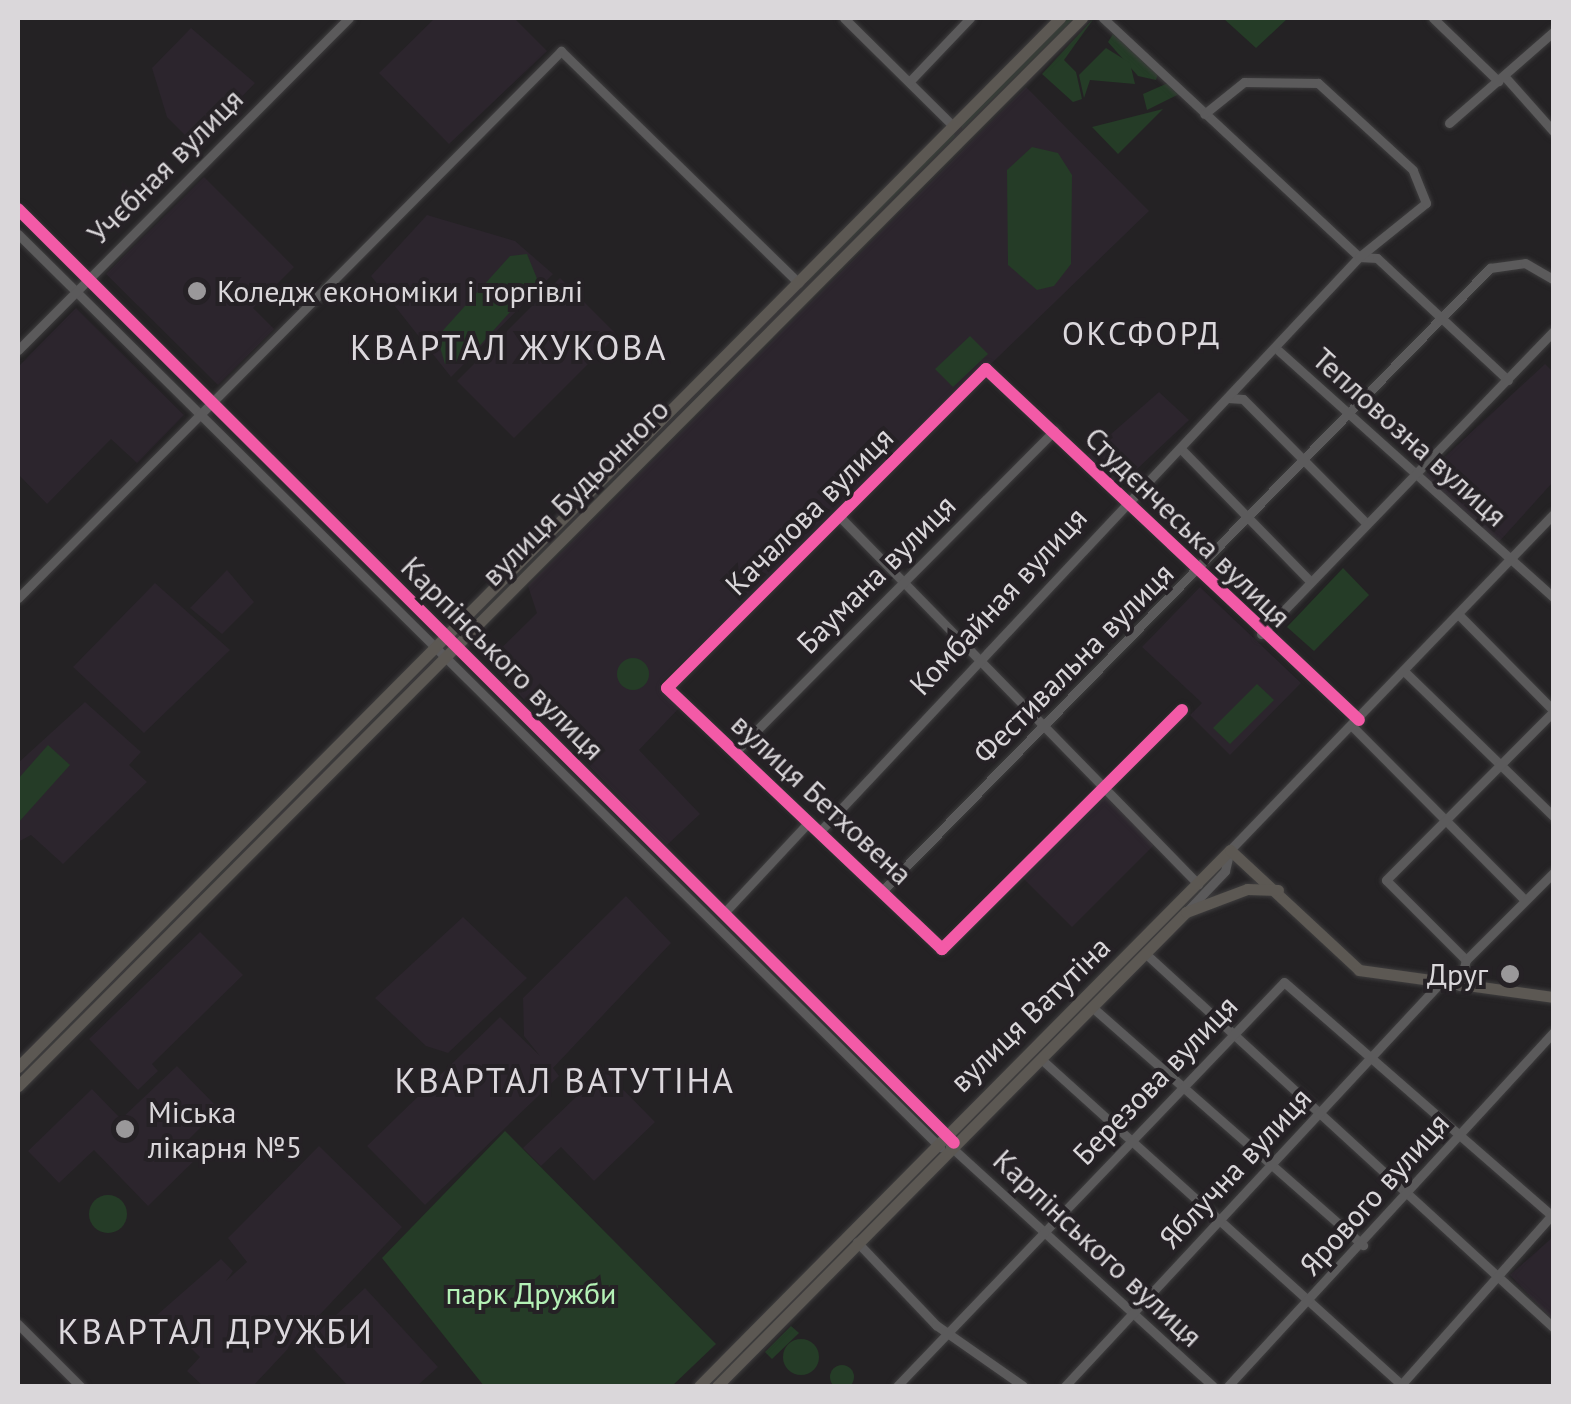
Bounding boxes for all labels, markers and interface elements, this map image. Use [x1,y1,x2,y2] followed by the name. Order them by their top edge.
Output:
[80,81,250,251] street label: Учєбная вулиця
[217,273,584,309] place label: Коледж економіки і торгівлі
[186,280,208,302] marker: Коледж економіки і торгівлі
[1062,314,1222,352] district label: ОКСФОРД
[350,326,668,368] district label: КВАРТАЛ ЖУКОВА
[1305,340,1515,534] street label: Тепловозна вулиця
[474,391,676,593] street label: вулиця Будьонного
[1078,419,1298,635] street label: Студєнчеська вулиця
[718,420,900,602] street label: Качалова вулиця
[789,487,963,661] street label: Баумана вулиця
[902,500,1094,702] street label: Комбайная вулиця
[394,549,612,767] street label: Карпінського вулиця
[965,555,1181,771] street label: Фестивальна вулиця
[724,706,920,892] street label: вулиця Бетховена
[943,929,1117,1099] street label: вулиця Ватутіна
[1427,956,1488,992] place label: Друг
[1497,961,1523,987] marker: Друг
[1065,988,1245,1172] street label: Березова вулиця
[395,1059,735,1101] district label: КВАРТАЛ ВАТУТІНА
[1151,1080,1319,1256] street label: Яблучна вулиця
[148,1094,302,1164] place label: Міська лікарня №5
[1292,1105,1456,1283] street label: Ярового вулиця
[112,1116,138,1142] marker: Міська лікарня №5
[986,1142,1210,1354] street label: Карпінського вулиця
[445,1275,617,1311] park label: парк Дружби
[57,1310,375,1352] district label: КВАРТАЛ ДРУЖБИ

